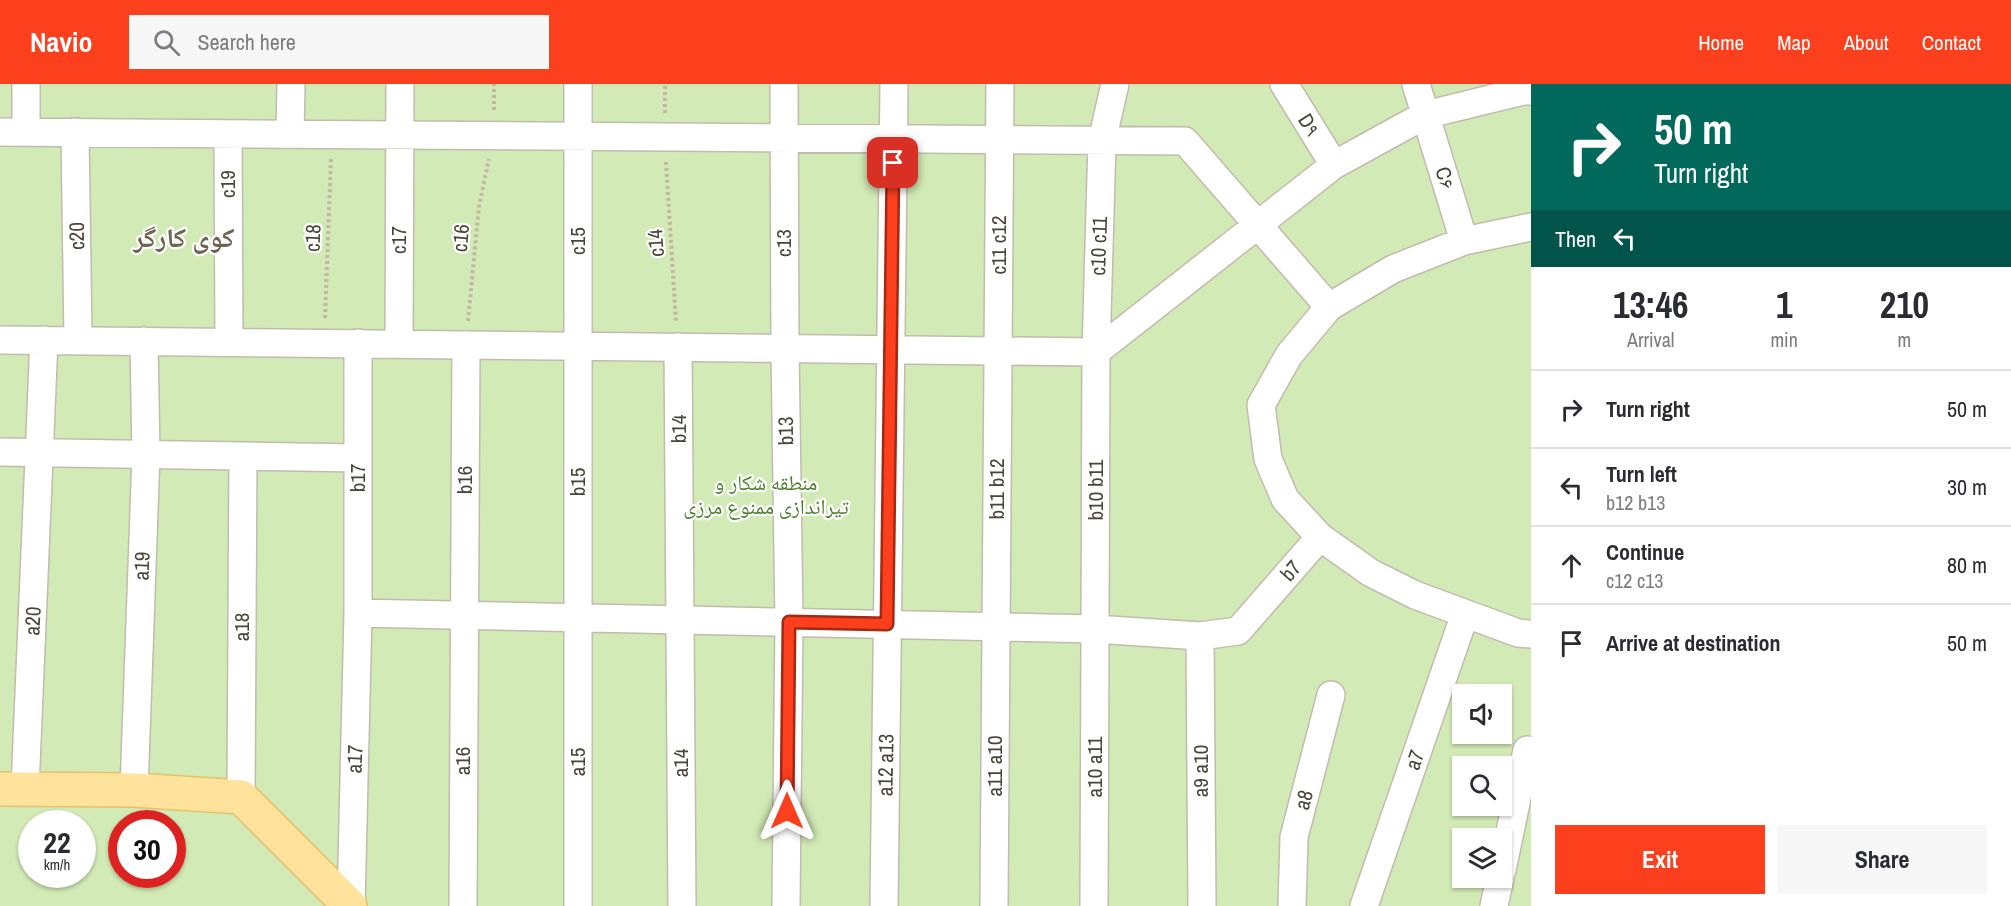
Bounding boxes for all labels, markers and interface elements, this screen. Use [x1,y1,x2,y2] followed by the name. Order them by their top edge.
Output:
[129,15,549,69] search box
[30,23,93,61] text: Navio
[150,26,183,59] icon: search
[198,27,296,57] text: Search here
[1698,28,1744,57] text: Home
[1777,28,1811,57] text: Map
[1844,28,1889,57] text: About
[1922,28,1981,57] text: Contact
[1654,101,1733,157] text: 50 m
[1291,108,1328,142] street label: D۹
[1555,108,1633,186] icon: right
[867,137,918,188] pin
[876,146,909,179] icon: arrive
[1654,155,1748,191] text: Turn right
[1428,163,1463,193] street label: C۶
[213,170,242,198] street label: c19
[984,215,1013,275] street label: c11 c12
[1083,216,1114,276] street label: c10 c11
[132,219,235,255] district label: کوی کارگر
[62,222,91,250] street label: c20
[1608,222,1641,255] icon: left
[445,223,476,253] street label: c16
[298,224,327,252] street label: c18
[1555,224,1596,254] text: Then
[384,226,413,254] street label: c17
[563,227,592,255] street label: c15
[640,228,671,258] street label: c14
[769,229,798,257] street label: c13
[1613,281,1688,329] text: 13:46
[1776,281,1792,329] text: 1
[1880,281,1929,329] text: 210
[1627,326,1674,353] text: Arrival
[1770,326,1798,353] text: min
[1898,326,1911,353] text: m
[1555,393,1588,426] icon: right
[1606,394,1690,424] text: Turn right
[1947,394,1987,424] text: 50 m
[664,414,693,443] street label: b14
[771,416,800,446] street label: b13
[982,459,1011,519] street label: b11 b12
[1081,459,1110,520] street label: b10 b11
[1606,459,1677,489] text: Turn left
[343,464,372,492] street label: b17
[450,466,479,494] street label: b16
[563,468,592,496] street label: b15
[683,468,849,521] park label: منطقه شکار و تیراندازی ممنوع مرزی
[1555,471,1588,504] icon: left
[1947,472,1987,502] text: 30 m
[1606,489,1665,516] text: b12 b13
[1606,537,1684,567] text: Continue
[1555,549,1588,582] icon: ahead
[1947,550,1987,580] text: 80 m
[127,551,156,581] street label: a19
[1273,554,1308,587] street label: b7
[1606,567,1663,594] text: c12 c13
[17,606,48,636] street label: a20
[227,613,256,641] street label: a18
[1555,627,1588,660] icon: arrive
[1606,628,1780,658] text: Arrive at destination
[1947,628,1987,658] text: 50 m
[1452,684,1512,888] map controls
[1452,684,1512,744] button: sound
[870,734,901,796] street label: a12 a13
[980,736,1009,796] street label: a11 a10
[1080,736,1109,797] street label: a10 a11
[340,744,369,774] street label: a17
[1186,745,1215,797] street label: a9 a10
[1398,746,1431,774] street label: a7
[448,747,477,775] street label: a16
[563,748,592,776] street label: a15
[666,748,695,777] street label: a14
[1452,756,1512,816] button: search
[755,779,819,843] position arrow
[1287,787,1320,813] street label: a8
[108,810,186,888] speed limit sign: 30
[43,822,71,862] text: 22
[1555,825,1765,894] button: Exit
[1777,825,1987,894] button: Share
[1452,828,1512,888] button: layers
[44,854,70,875] text: km/h

